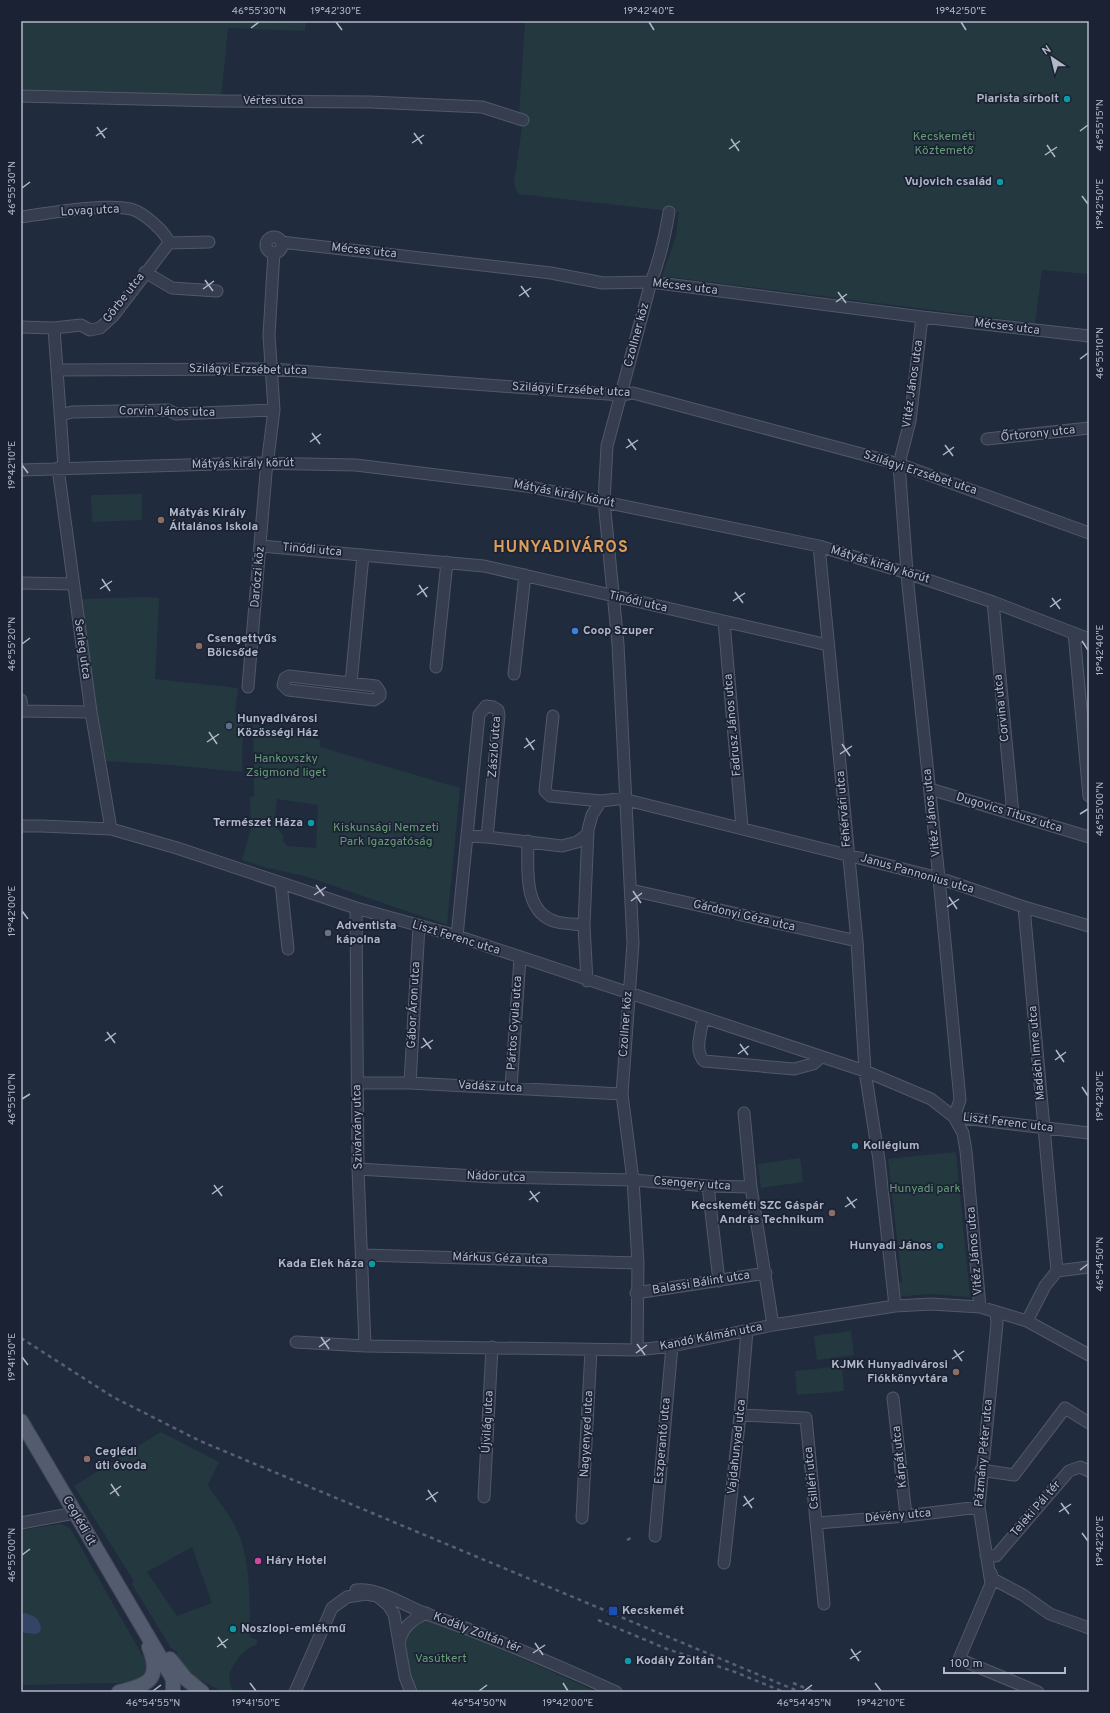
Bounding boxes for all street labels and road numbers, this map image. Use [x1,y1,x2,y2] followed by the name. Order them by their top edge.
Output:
[243,93,303,109] street label: Vértes utca
[60,201,120,221] street label: Lovag utca
[331,240,397,262] street label: Mécses utca
[99,270,149,326] street label: Görbe utca
[651,275,719,299] street label: Mécses utca
[621,301,653,369] street label: Czollner köz
[973,315,1041,339] street label: Mécses utca
[899,339,927,429] street label: Vitéz János utca
[189,361,307,379] street label: Szilágyi Erzsébet utca
[511,379,631,401] street label: Szilágyi Erzsébet utca
[119,403,215,421] street label: Corvin János utca
[1000,422,1076,446] street label: Őrtorony utca
[861,447,979,499] street label: Szilágyi Erzsébet utca
[192,455,294,473] street label: Mátyás király körút
[512,476,616,512] street label: Mátyás király körút
[282,539,342,561] street label: Tinódi utca
[829,542,931,588] street label: Mátyás király körút
[247,545,269,609] street label: Daróczi köz
[607,587,669,617] street label: Tinódi utca
[70,618,94,680] street label: Serleg utca
[721,673,745,777] street label: Fadrusz János utca
[991,673,1013,743] street label: Corvina utca
[485,716,505,778] street label: Zászló utca
[919,768,945,858] street label: Vitéz János utca
[833,770,855,848] street label: Fehérvári utca
[954,789,1064,837] street label: Dugovics Titusz utca
[858,850,976,898] street label: Janus Pannonius utca
[691,896,797,936] street label: Gárdonyi Géza utca
[410,917,502,959] street label: Liszt Ferenc utca
[404,961,424,1049] street label: Gábor Áron utca
[504,975,526,1071] street label: Pártos Gyula utca
[616,990,636,1058] street label: Czollner köz
[1025,1005,1049,1101] street label: Madách Imre utca
[457,1077,523,1097] street label: Vadász utca
[349,1084,367,1170] street label: Szivárvány utca
[962,1110,1054,1136] street label: Liszt Ferenc utca
[466,1168,526,1186] street label: Nádor utca
[653,1173,731,1195] street label: Csengery utca
[963,1206,987,1296] street label: Vitéz János utca
[452,1249,548,1269] street label: Márkus Géza utca
[651,1267,751,1299] street label: Balassi Bálint utca
[658,1319,764,1355] street label: Kandó Kálmán utca
[478,1390,498,1454] street label: Újvilág utca
[577,1390,597,1478] street label: Nagyenyed utca
[651,1397,675,1485] street label: Eszperantó utca
[971,1398,997,1508] street label: Pázmány Péter utca
[724,1399,750,1495] street label: Vajdahunyad utca
[889,1425,911,1489] street label: Kárpát utca
[801,1446,823,1510] street label: Csilléri utca
[1007,1477,1065,1541] street label: Teleki Pál tér
[58,1493,100,1549] street label: Ceglédi út
[864,1505,932,1527] street label: Dévény utca
[431,1609,524,1657] street label: Kodály Zoltán tér

